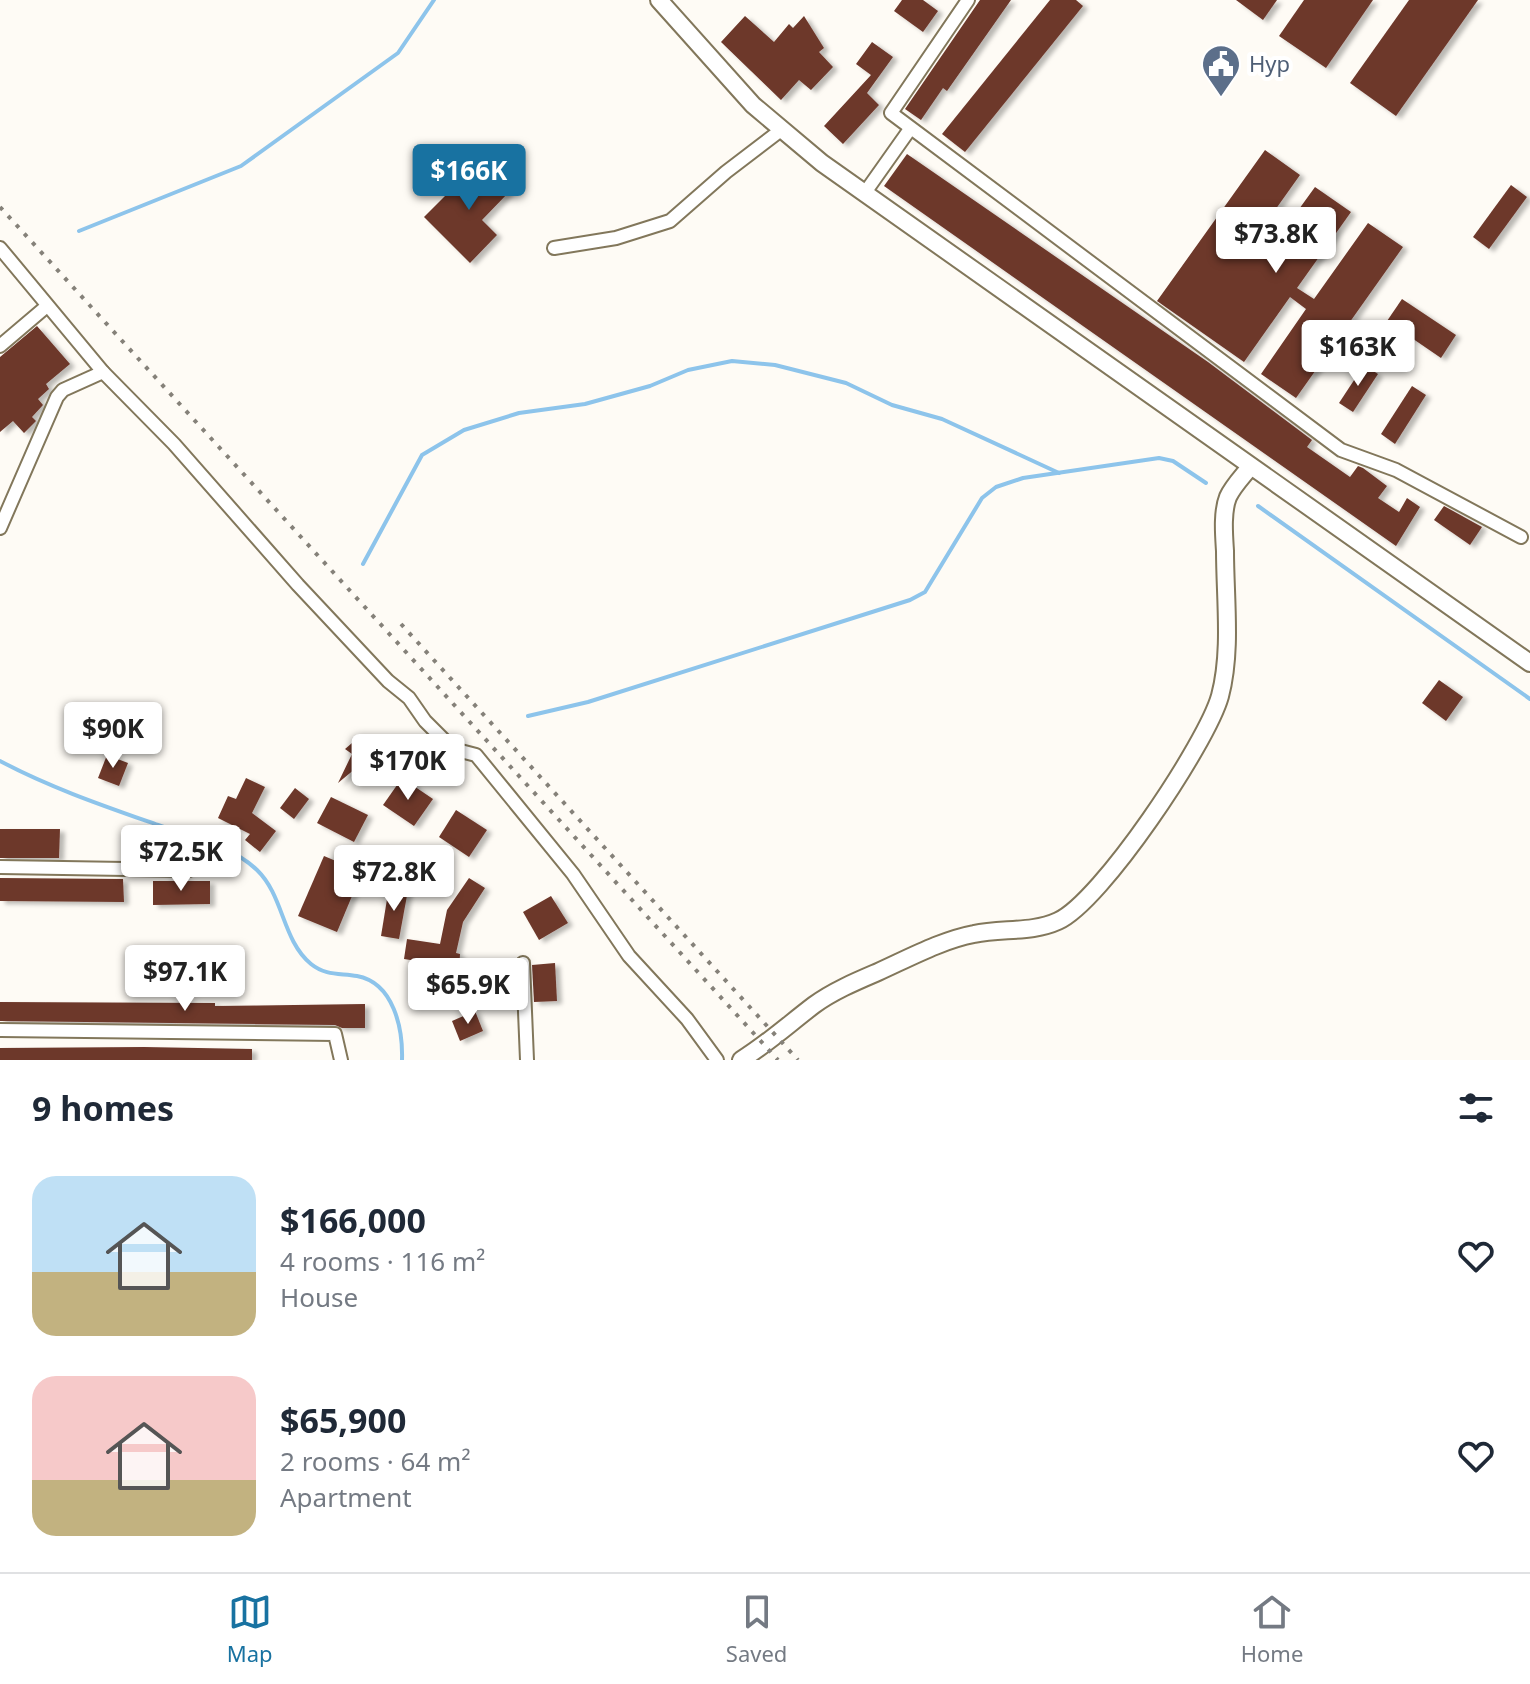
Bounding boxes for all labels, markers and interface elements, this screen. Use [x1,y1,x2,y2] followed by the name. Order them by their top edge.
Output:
[1200,43,1242,98] public building icon: Нур
[1249,48,1290,78] place label: Нур
[413,144,525,212] pin: $166K
[431,152,507,188] text: $166K
[1211,207,1341,275] pin: $73.8K
[1234,215,1318,251] text: $73.8K
[1302,320,1414,388] pin: $163K
[1320,328,1396,364] text: $163K
[66,702,160,770] pin: $90K
[82,710,144,746] text: $90K
[352,734,464,802] pin: $170K
[370,742,446,778] text: $170K
[116,825,246,893] pin: $72.5K
[139,833,223,869] text: $72.5K
[329,845,459,913] pin: $72.8K
[352,853,436,889] text: $72.8K
[120,945,250,1013] pin: $97.1K
[143,953,227,989] text: $97.1K
[403,958,533,1026] pin: $65.9K
[426,966,510,1002] text: $65.9K
[32,1085,174,1131] text: 9 homes
[1454,1086,1498,1130] icon: filters
[280,1197,426,1243] text: $166,000
[96,1208,192,1304] icon: home
[1454,1234,1498,1278] icon: heart
[280,1243,485,1279] text: 4 rooms · 116 m²
[280,1279,358,1315] text: House
[280,1397,406,1443] text: $65,900
[96,1408,192,1504] icon: home
[1454,1434,1498,1478] icon: heart
[280,1443,470,1479] text: 2 rooms · 64 m²
[280,1479,412,1515] text: Apartment
[227,1590,273,1668] tab: Map
[726,1590,787,1668] tab: Saved
[1241,1590,1303,1668] tab: Home

